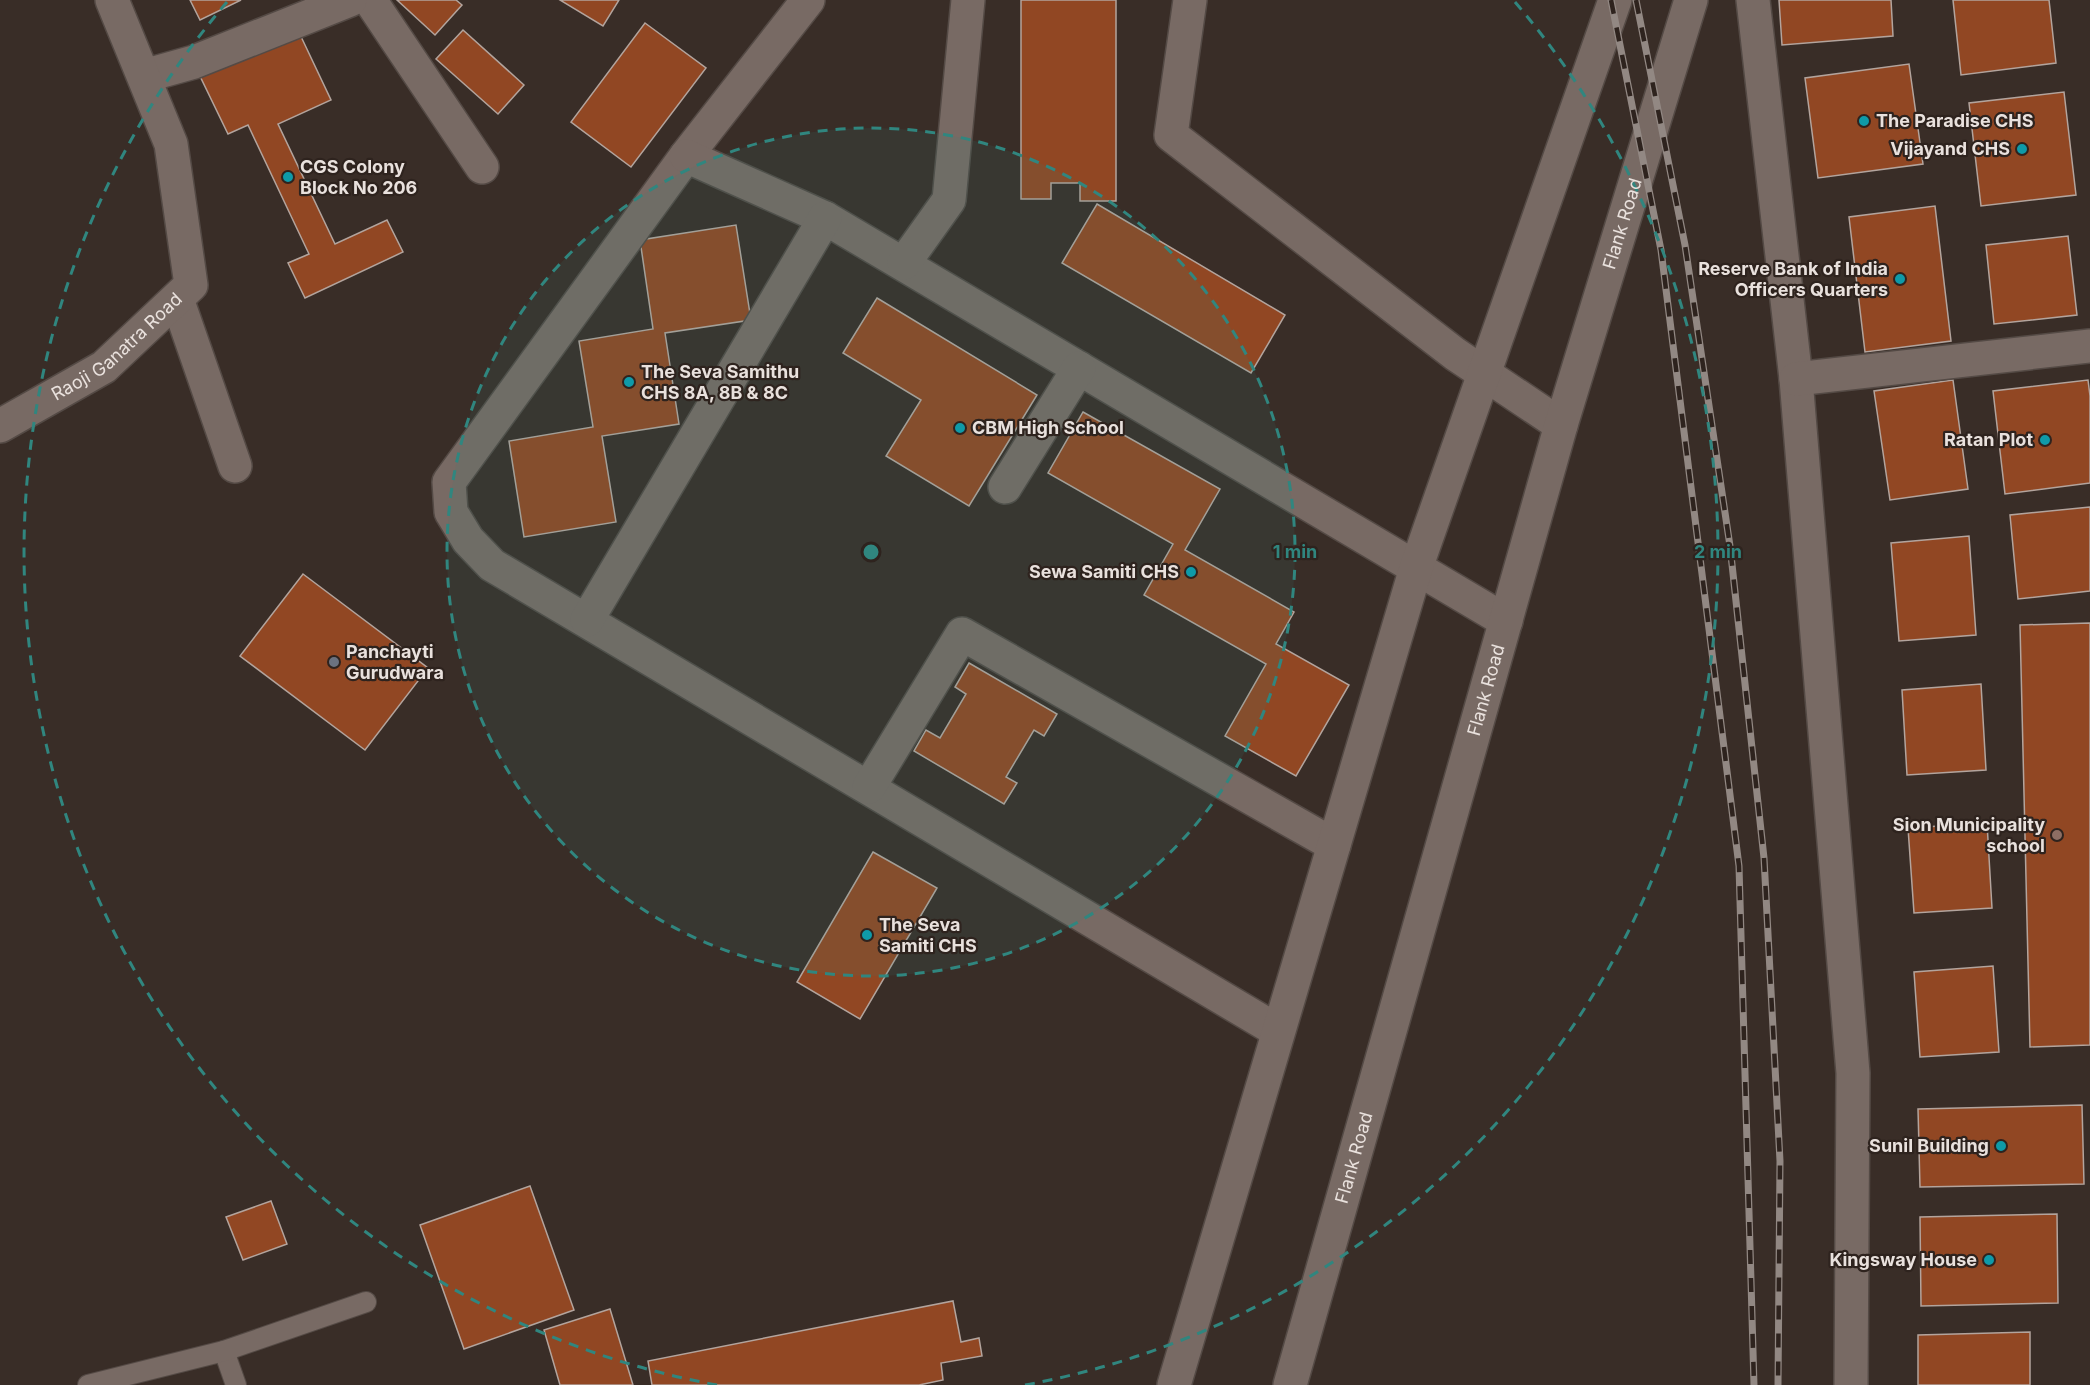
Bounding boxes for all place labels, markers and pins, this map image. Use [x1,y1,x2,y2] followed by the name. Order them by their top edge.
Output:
[1876,110,2034,131] place label: The Paradise CHS
[1857,114,1871,128] marker: The Paradise CHS
[1890,138,2010,159] place label: Vijayand CHS
[2015,142,2029,156] marker: Vijayand CHS
[300,156,417,198] place label: CGS Colony Block No 206
[281,170,295,184] marker: CGS Colony Block No 206
[1698,258,1888,300] place label: Reserve Bank of India Officers Quarters
[1893,272,1907,286] marker: Reserve Bank of India Officers Quarters
[641,361,799,403] place label: The Seva Samithu CHS 8A, 8B & 8C
[622,375,636,389] marker: The Seva Samithu CHS 8A, 8B & 8C
[972,417,1124,438] place label: CBM High School
[953,421,967,435] marker: CBM High School
[1944,429,2033,450] place label: Ratan Plot
[2038,433,2052,447] marker: Ratan Plot
[861,542,881,562] centre of rings
[1029,561,1179,582] place label: Sewa Samiti CHS
[1184,565,1198,579] marker: Sewa Samiti CHS
[346,641,444,683] place label: Panchayti Gurudwara
[327,655,341,669] marker: Panchayti Gurudwara
[1893,814,2045,856] place label: Sion Municipality school
[2050,828,2064,842] marker: Sion Municipality school
[879,914,977,956] place label: The Seva Samiti CHS
[860,928,874,942] marker: The Seva Samiti CHS
[1869,1135,1989,1156] place label: Sunil Building
[1994,1139,2008,1153] marker: Sunil Building
[1829,1249,1977,1270] place label: Kingsway House
[1982,1253,1996,1267] marker: Kingsway House

